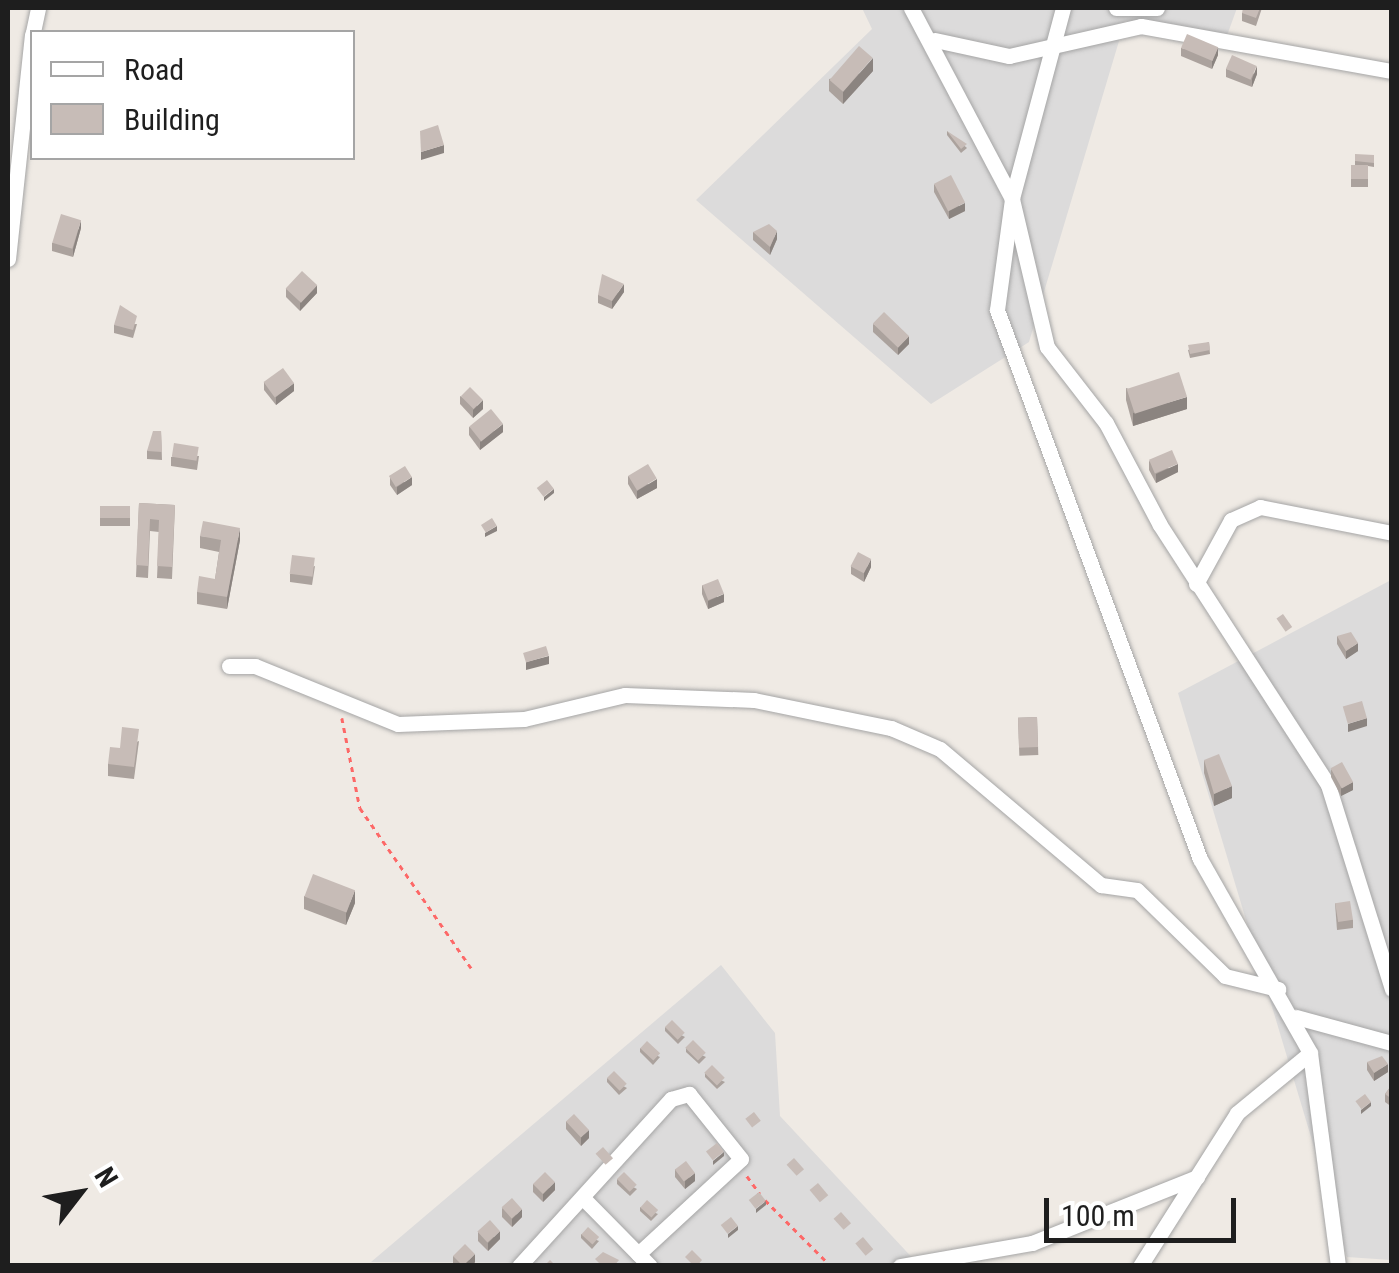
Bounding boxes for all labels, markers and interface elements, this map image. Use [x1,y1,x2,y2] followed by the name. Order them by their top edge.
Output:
[30,30,355,160] legend
[124,52,184,87] text: Road
[124,102,220,137] text: Building
[30,1143,130,1243] north arrow
[88,1161,125,1193] text: N
[1049,1178,1242,1240] scale bar
[1061,1198,1135,1233] text: 100 m

